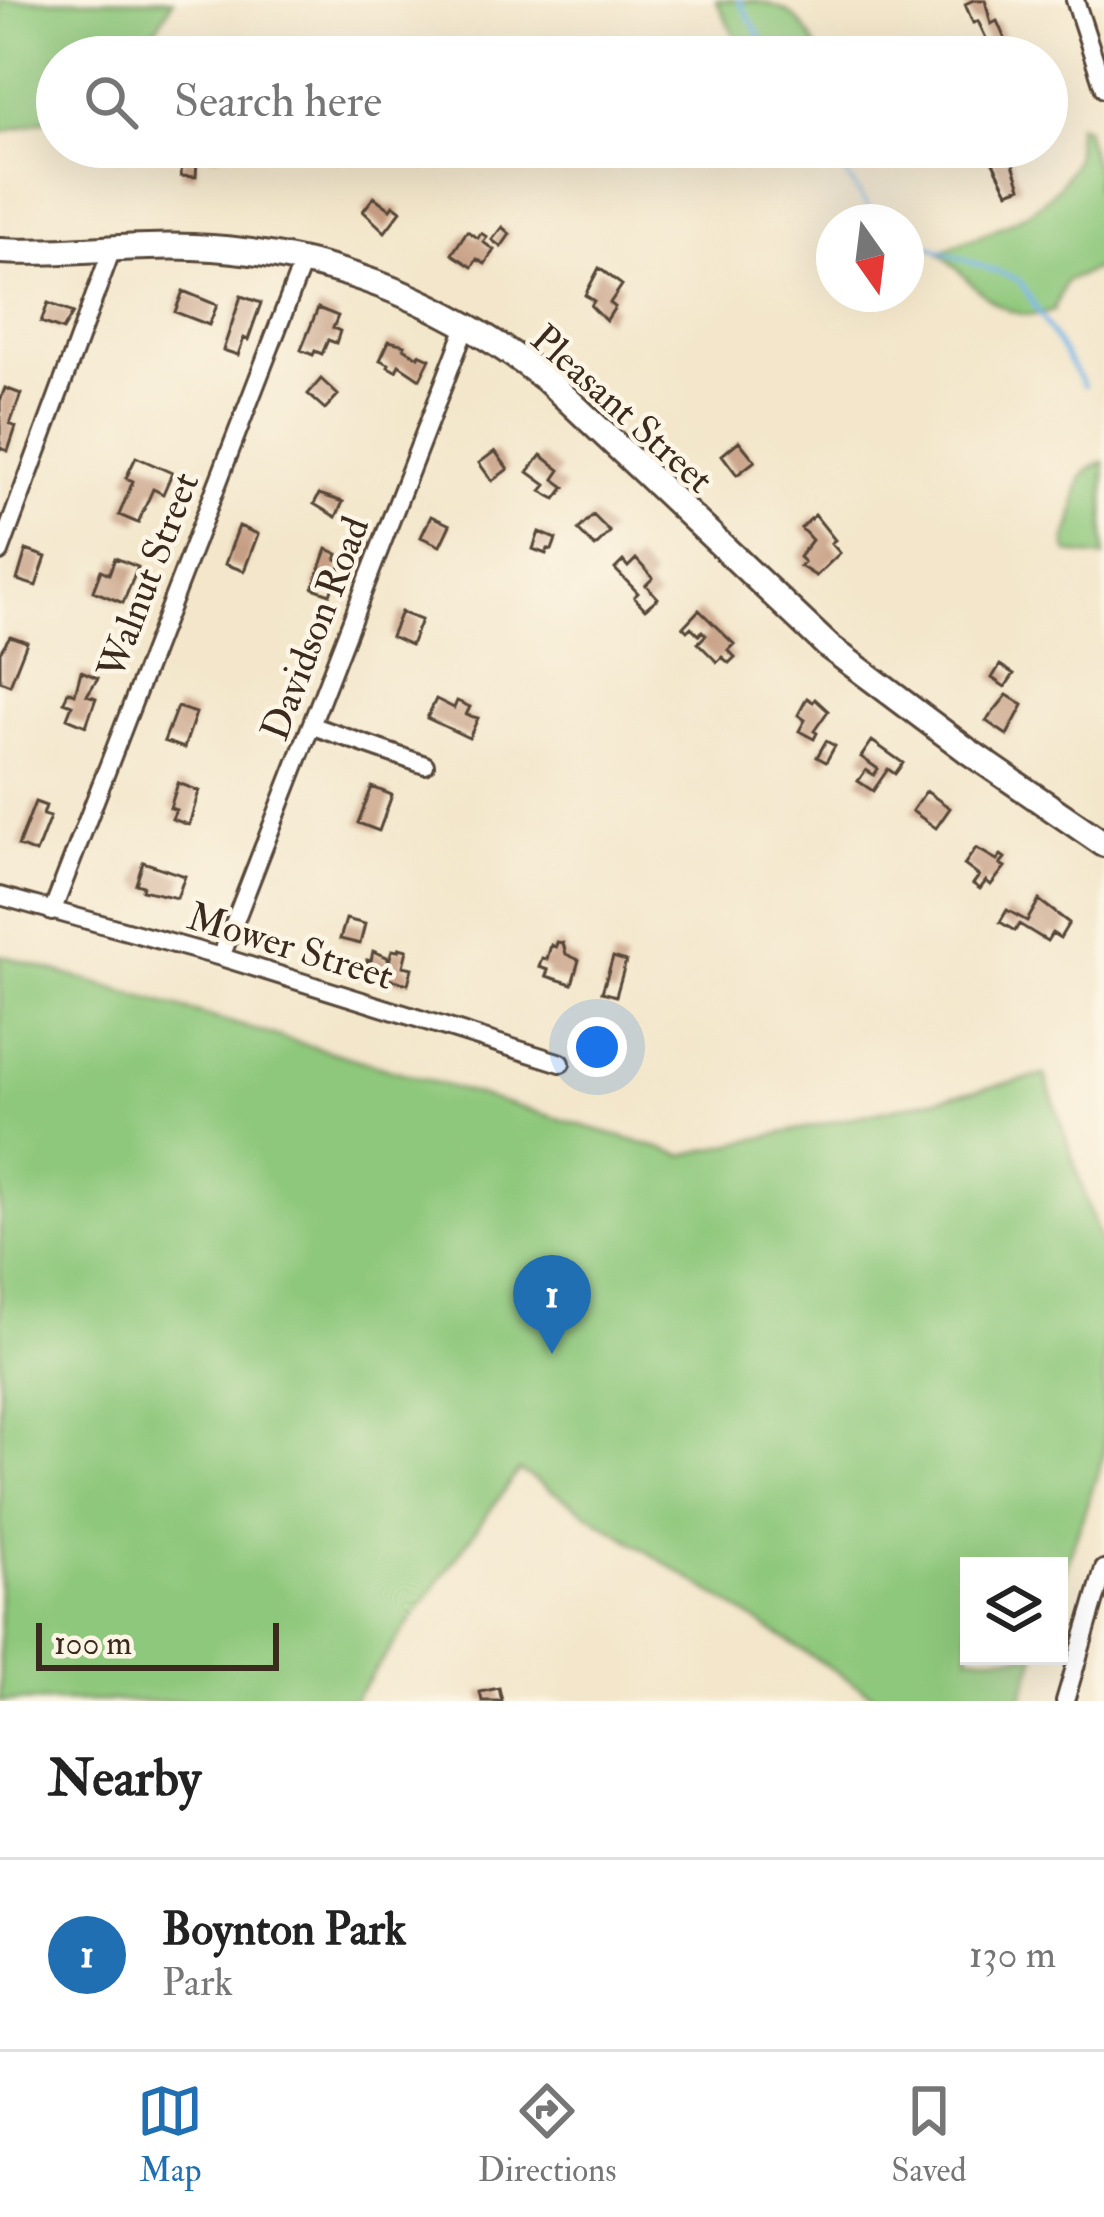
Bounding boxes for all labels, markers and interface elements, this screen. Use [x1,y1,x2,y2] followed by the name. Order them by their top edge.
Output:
[36,36,1068,168] search box
[78,69,144,135] icon: search
[174,74,382,130] text: Search here
[816,204,924,312] north arrow
[520,314,724,504] street label: Pleasant Street
[86,465,210,687] street label: Walnut Street
[250,510,380,747] street label: Davidson Road
[182,892,399,1001] street label: Mower Street
[567,1017,627,1077] your location
[513,1255,591,1354] pin: 1
[960,1557,1068,1665] map controls
[960,1557,1068,1665] button: layers
[36,1617,279,1670] scale bar
[54,1623,132,1664] text: 100 m
[48,1747,201,1811] text: Nearby
[162,1902,406,1958] text: Boynton Park
[80,1930,94,1979] text: 1
[969,1930,1056,1979] text: 130 m
[162,1958,233,2007] text: Park
[137,2078,203,2191] tab: Map
[478,2078,617,2191] tab: Directions
[891,2078,967,2191] tab: Saved

